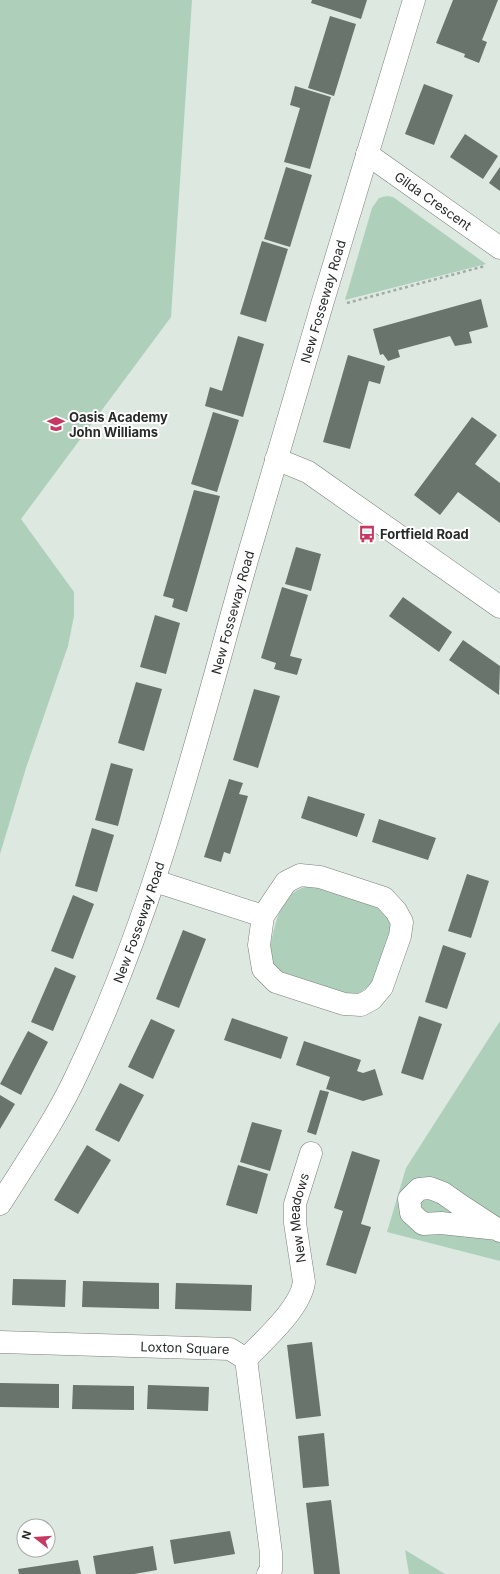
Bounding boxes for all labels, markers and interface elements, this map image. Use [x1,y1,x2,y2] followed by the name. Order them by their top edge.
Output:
[392,168,475,233] street label: Gilda Crescent
[297,238,349,365] street label: New Fosseway Road
[69,409,168,440] place label: Oasis Academy John Williams
[46,414,66,434] school or university icon: Oasis Academy John Williams
[357,524,377,544] bus stop icon: Fortfield Road
[380,526,469,542] place label: Fortfield Road
[208,549,257,676] street label: New Fosseway Road
[110,860,168,985] street label: New Fosseway Road
[287,1171,312,1264] street label: New Meadows
[140,1338,230,1357] street label: Loxton Square
[16,1518,56,1558] north arrow
[19,1529,34,1541] text: N

